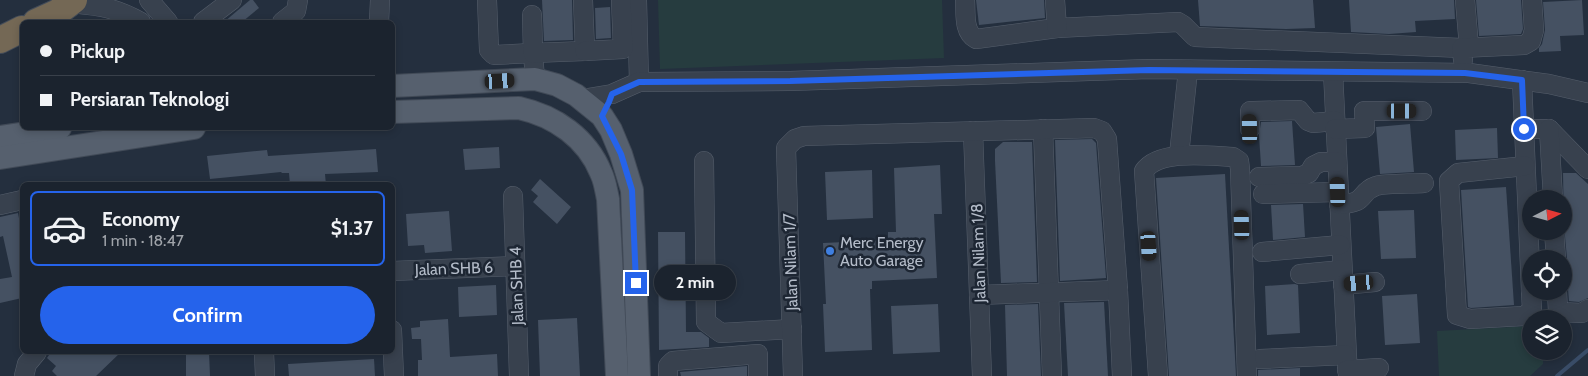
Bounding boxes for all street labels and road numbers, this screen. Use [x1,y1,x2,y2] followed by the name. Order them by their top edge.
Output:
[967,203,990,304] street label: Jalan Nilam 1/8
[779,213,802,312] street label: Jalan Nilam 1/7
[506,246,527,327] street label: Jalan SHB 4
[413,258,494,279] street label: Jalan SHB 6

